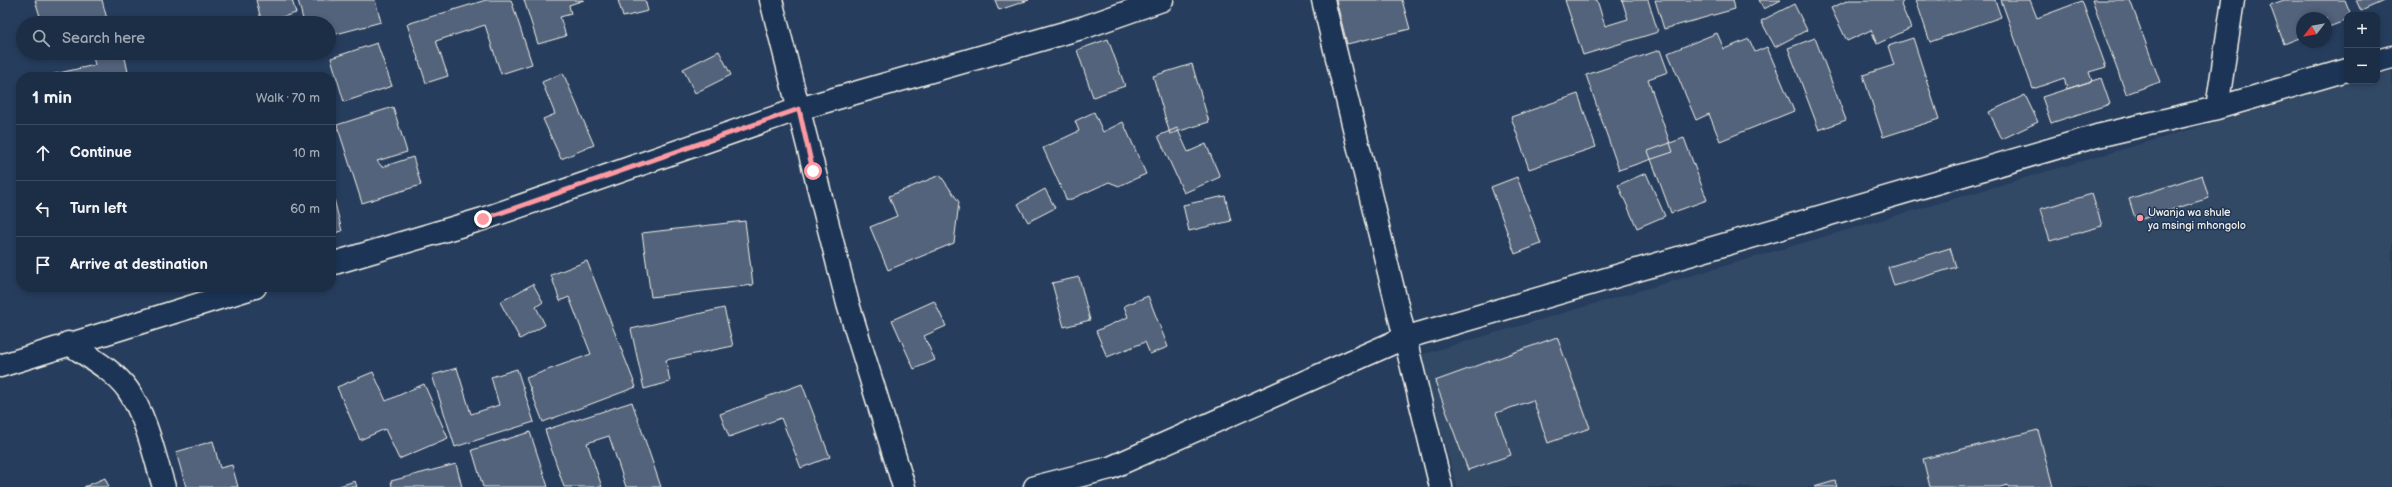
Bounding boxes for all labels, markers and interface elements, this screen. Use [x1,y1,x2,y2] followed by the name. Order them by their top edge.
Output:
[2296,12,2332,48] north arrow
[2344,12,2380,84] map controls
[2344,12,2380,48] button: +
[16,16,336,60] search box
[30,27,52,49] icon: search
[62,29,145,48] text: Search here
[2344,48,2380,84] button: −
[32,88,72,108] text: 1 min
[256,90,320,106] text: Walk · 70 m
[32,142,54,164] icon: ahead
[70,143,132,162] text: Continue
[293,145,320,161] text: 10 m
[804,162,822,180] route start
[32,198,54,220] icon: left
[70,199,127,218] text: Turn left
[290,201,320,217] text: 60 m
[2147,206,2246,232] place label: Uwanja wa shule ya msingi mhongolo
[474,210,492,228] route end
[2135,213,2145,223] marker: Uwanja wa shule ya msingi mhongolo
[32,254,54,276] icon: arrive
[70,255,208,274] text: Arrive at destination

